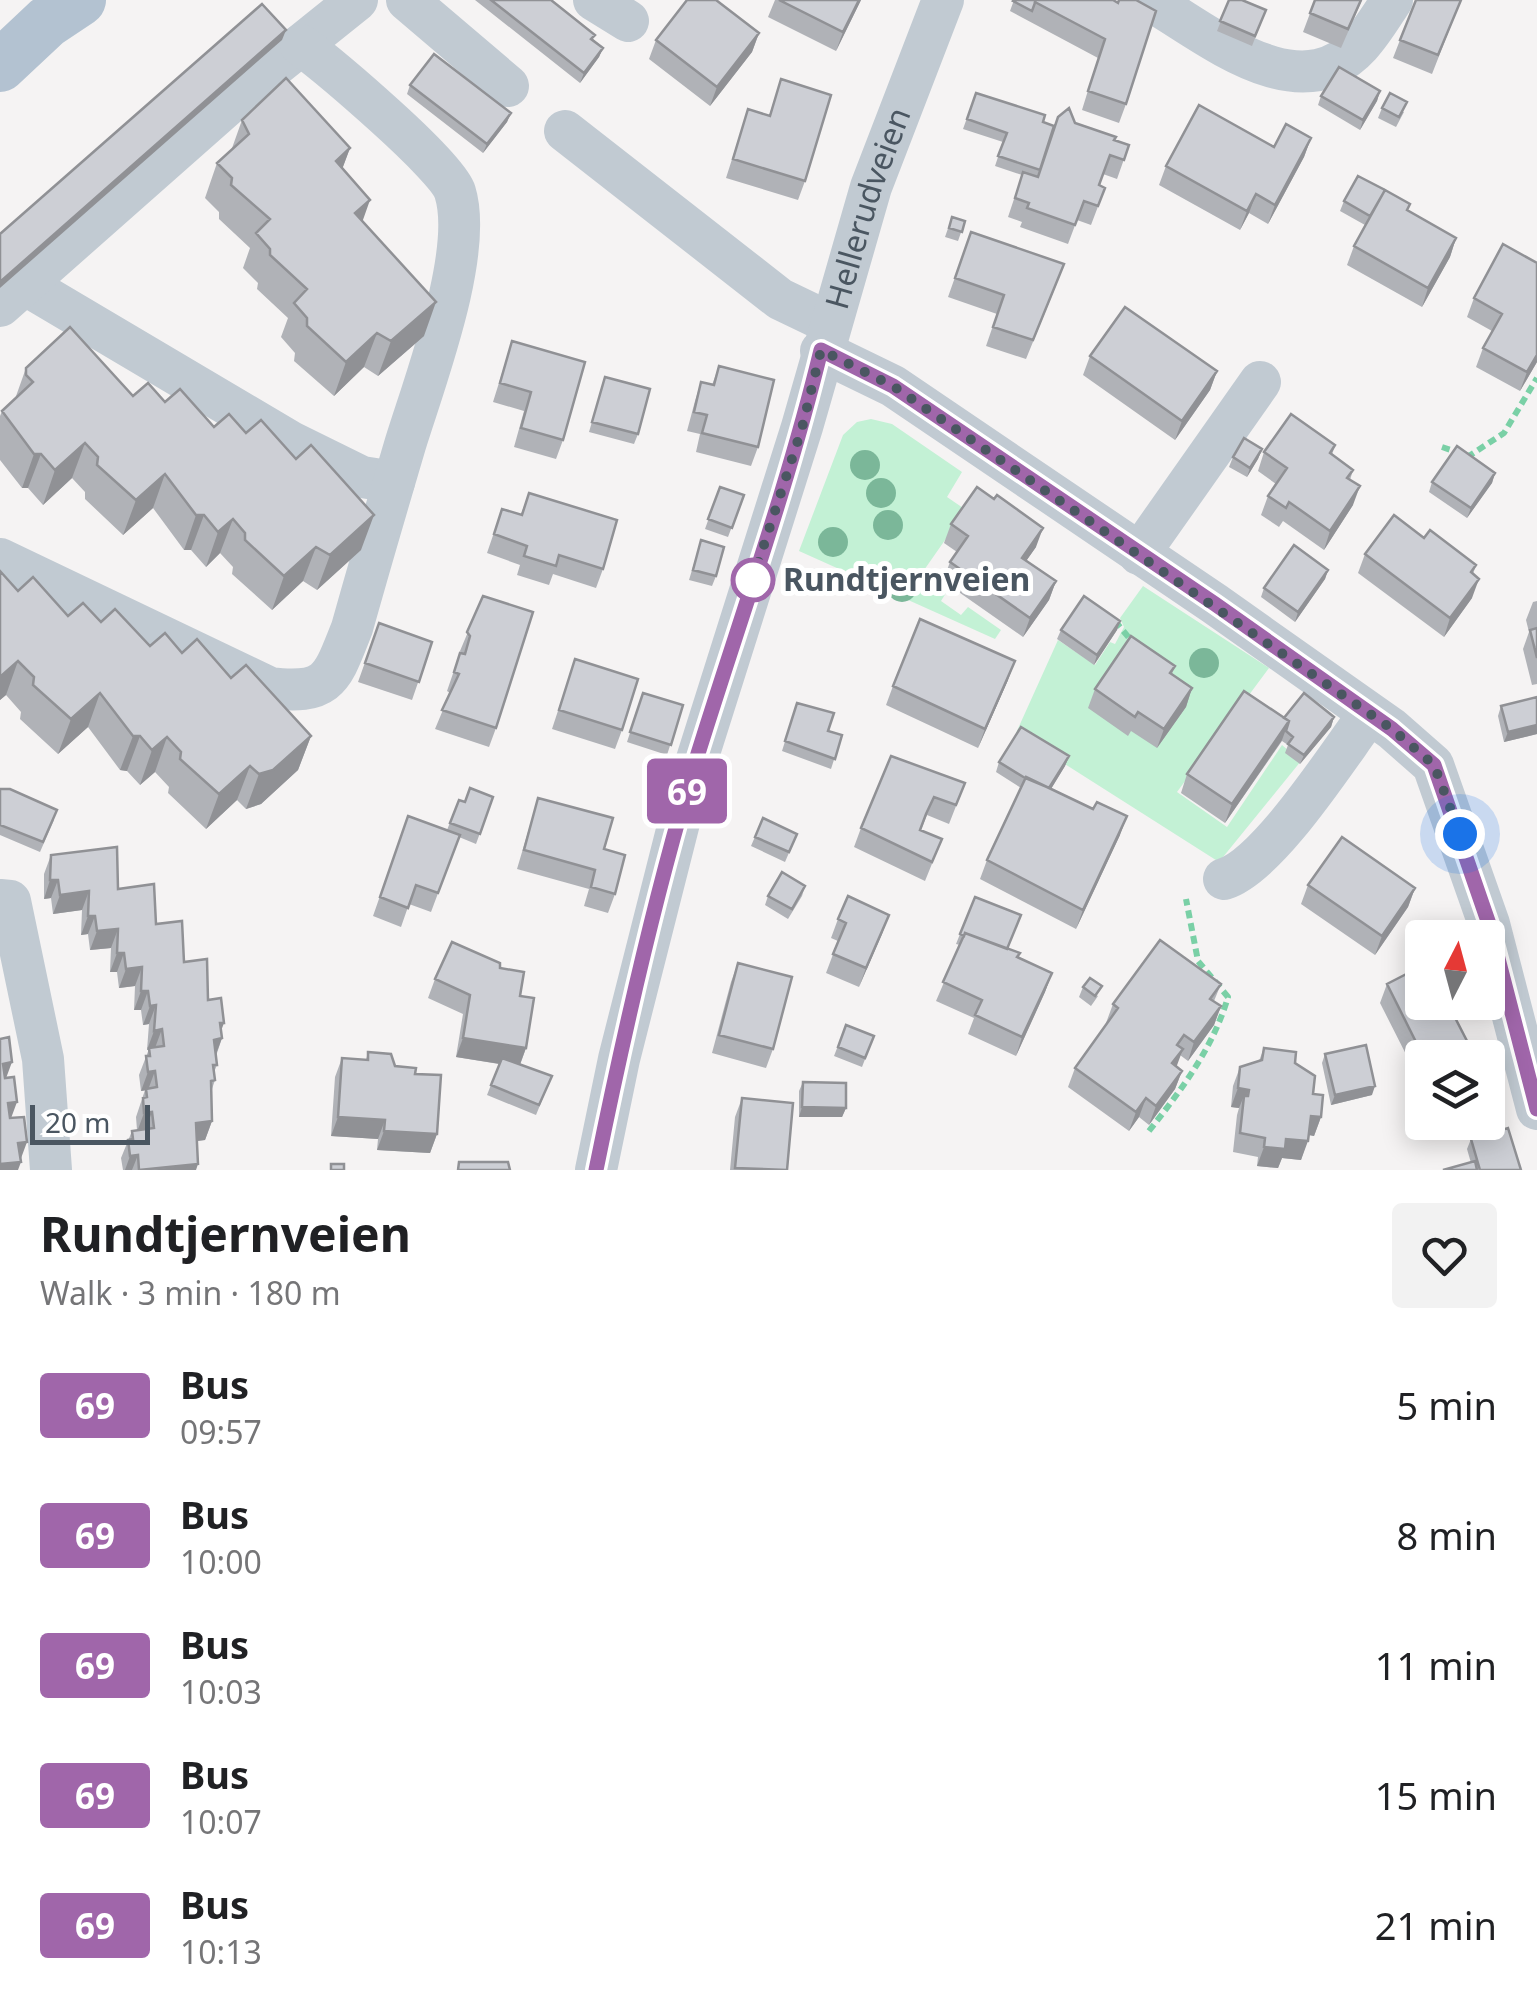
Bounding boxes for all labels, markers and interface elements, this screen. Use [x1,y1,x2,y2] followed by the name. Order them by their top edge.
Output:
[814,101,920,314] street label: Hellerudveien
[783,557,1030,600] place label: Rundtjernveien
[732,559,774,601] marker: Rundtjernveien
[642,758,732,824] line badge: 69
[667,768,707,815] text: 69
[1435,809,1485,859] your location
[1405,920,1505,1020] north arrow
[1405,920,1505,1140] map controls
[1405,1040,1505,1140] button: layers
[30,1100,150,1144] scale bar
[45,1103,111,1141] text: 20 m
[40,1201,411,1266] text: Rundtjernveien
[1392,1203,1497,1308] button: heart
[40,1271,341,1314] text: Walk · 3 min · 180 m
[180,1358,249,1410] text: Bus
[1397,1379,1497,1431] text: 5 min
[75,1382,115,1429] text: 69
[180,1410,262,1453] text: 09:57
[180,1488,249,1540] text: Bus
[1397,1509,1497,1561] text: 8 min
[75,1512,115,1559] text: 69
[180,1540,262,1583] text: 10:00
[180,1618,249,1670] text: Bus
[1375,1639,1497,1691] text: 11 min
[75,1642,115,1689] text: 69
[180,1670,262,1713] text: 10:03
[180,1748,249,1800] text: Bus
[1375,1769,1497,1821] text: 15 min
[75,1772,115,1819] text: 69
[180,1800,262,1843] text: 10:07
[180,1878,249,1930] text: Bus
[1375,1899,1497,1951] text: 21 min
[75,1902,115,1949] text: 69
[180,1930,262,1973] text: 10:13

